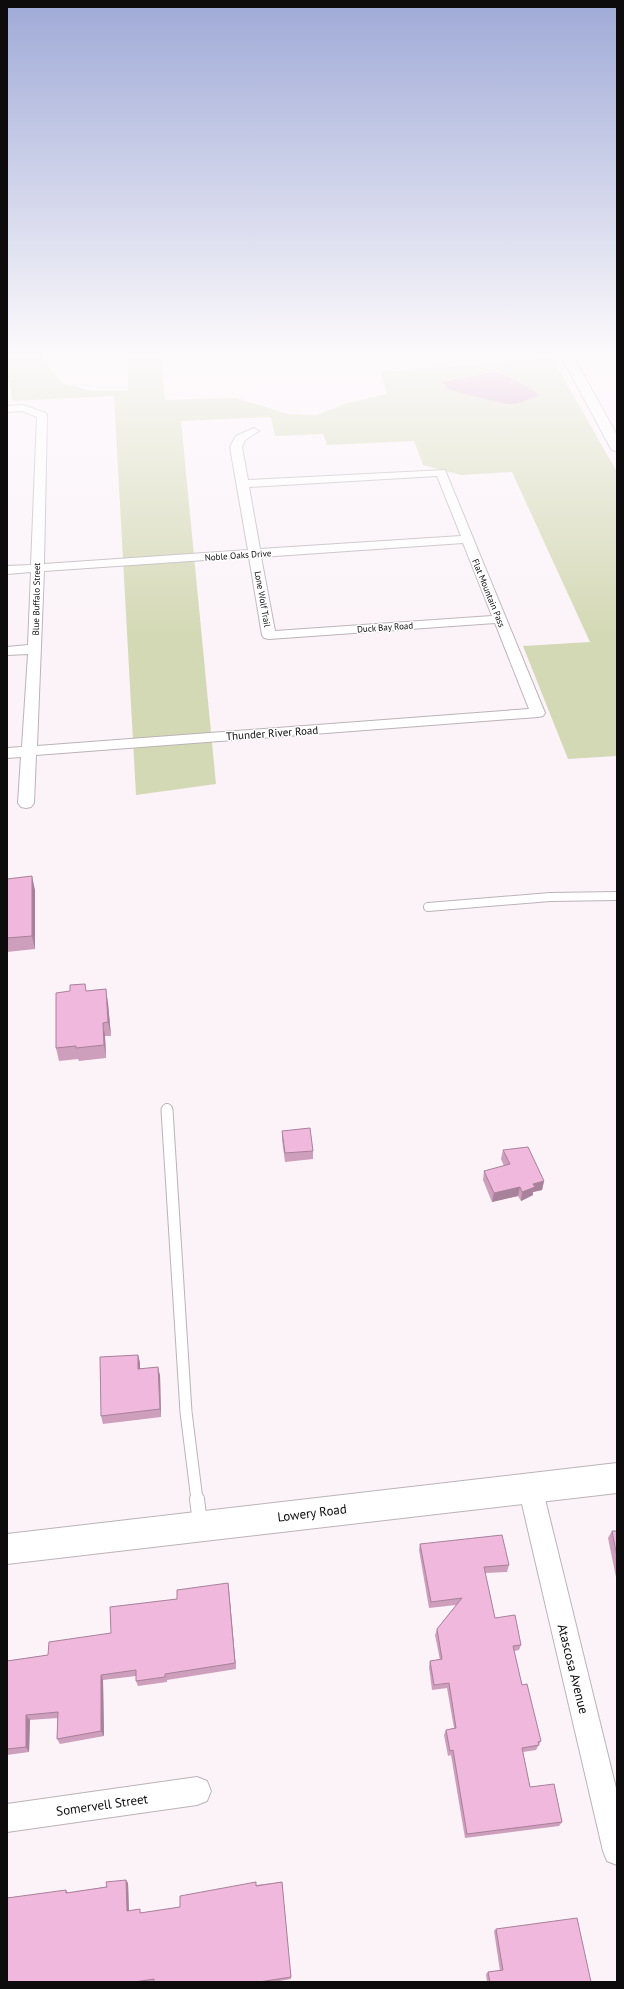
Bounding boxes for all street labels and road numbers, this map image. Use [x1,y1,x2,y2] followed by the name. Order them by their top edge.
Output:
[204,547,272,563] street label: Noble Oaks Drive
[470,557,508,629] street label: Flat Mountain Pass
[30,562,42,636] street label: Blue Buffalo Street
[253,570,273,628] street label: Lone Wolf Trail
[357,620,414,634] street label: Duck Bay Road
[225,723,319,743] street label: Thunder River Road
[276,1500,348,1526] street label: Lowery Road
[554,1622,592,1716] street label: Atascosa Avenue
[55,1790,150,1820] street label: Somervell Street

